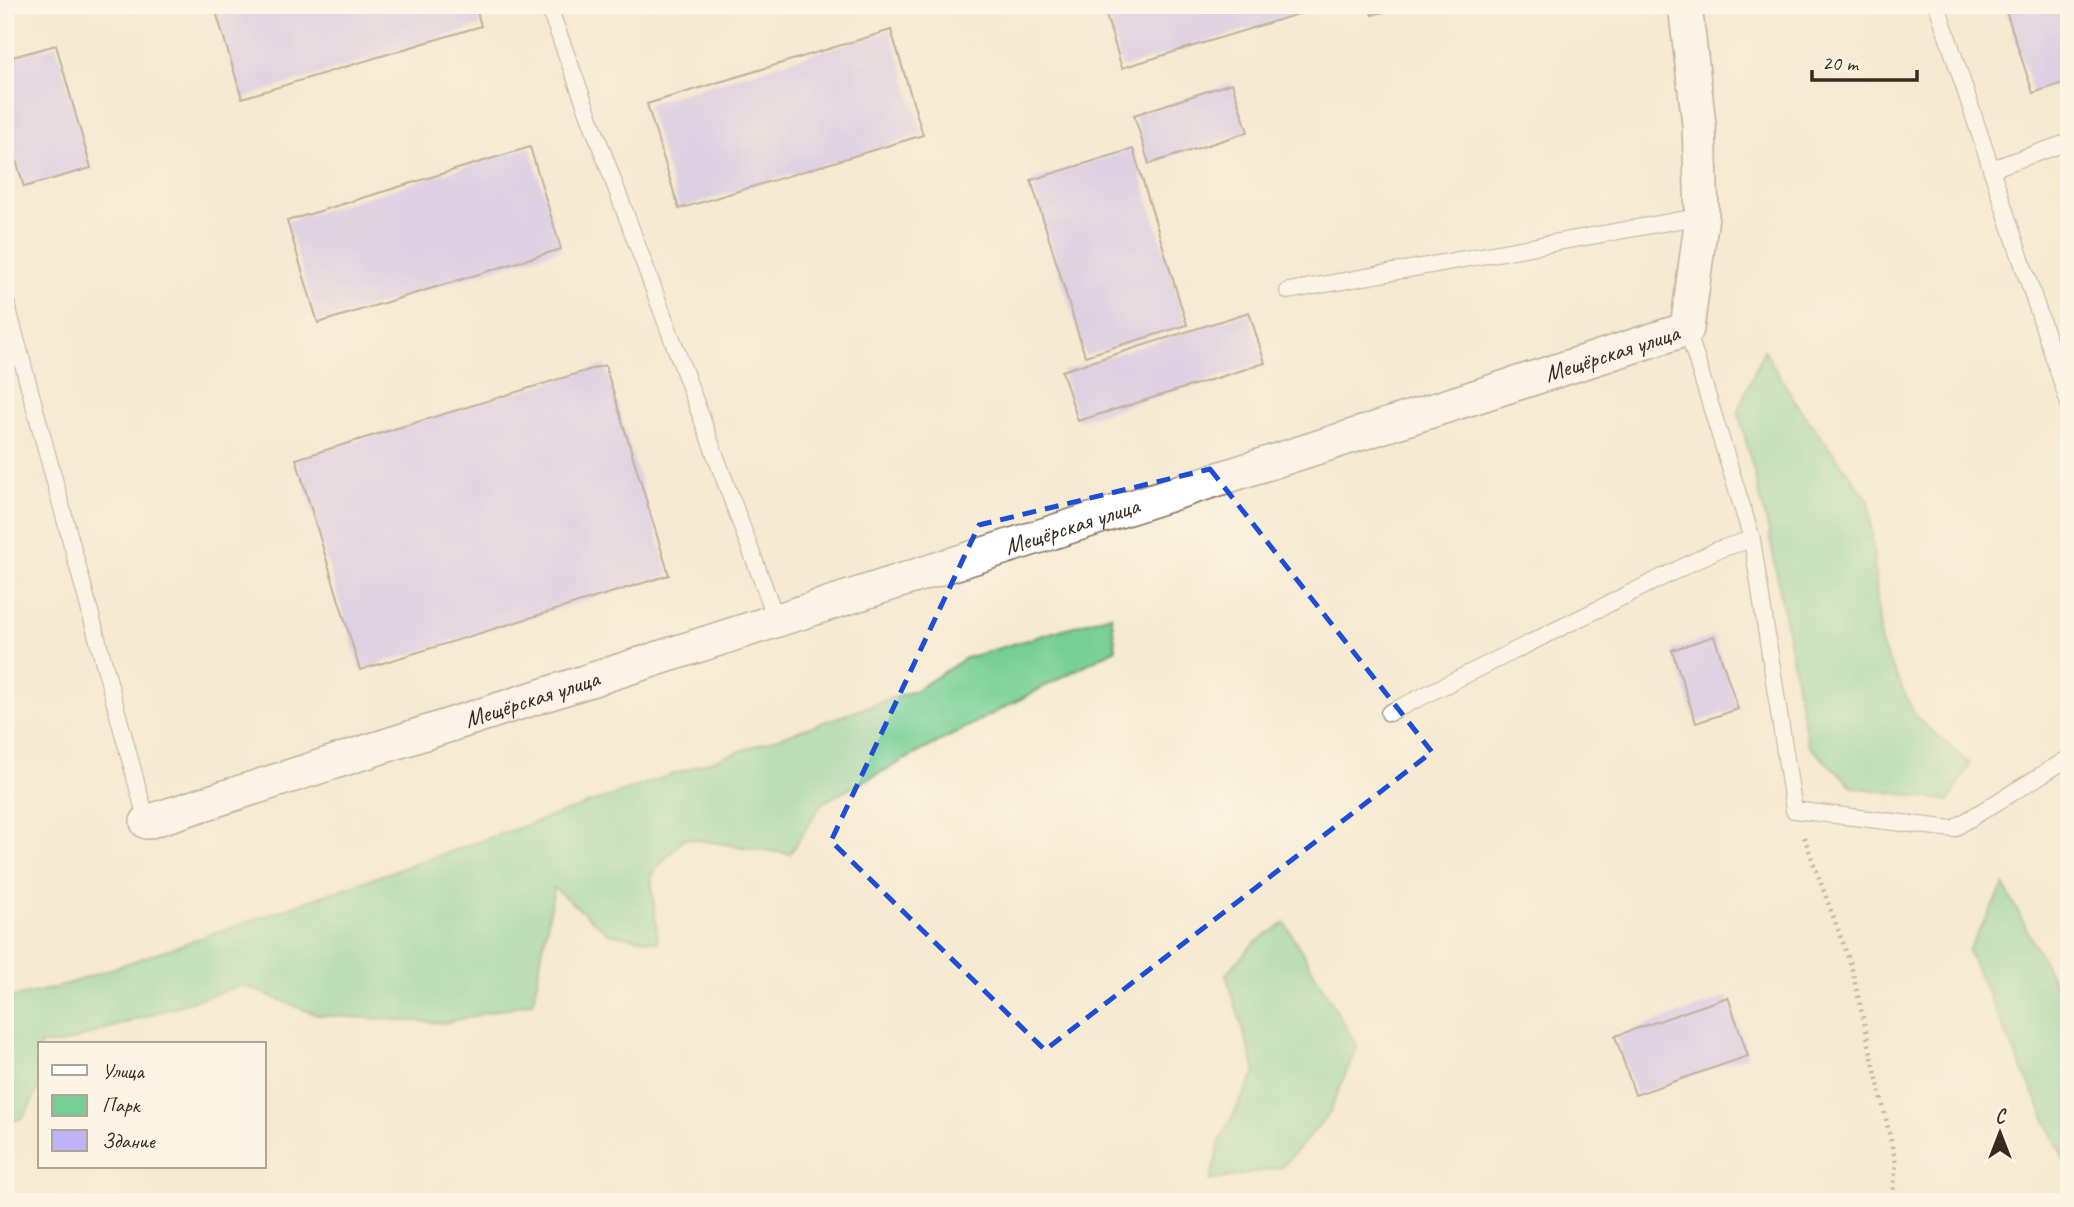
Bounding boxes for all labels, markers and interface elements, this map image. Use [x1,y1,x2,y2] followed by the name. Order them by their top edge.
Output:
[1812,38,1916,82] scale bar
[1822,50,1860,76] text: 20 m
[1541,317,1684,389] street label: Мещёрская улица
[1001,490,1144,562] street label: Мещёрская улица
[461,663,604,734] street label: Мещёрская улица
[38,1042,266,1168] legend
[102,1058,145,1084] text: Улица
[102,1092,142,1118] text: Парк
[1966,1098,2036,1168] north arrow
[1995,1105,2007,1129] text: С
[102,1128,156,1154] text: Здание

